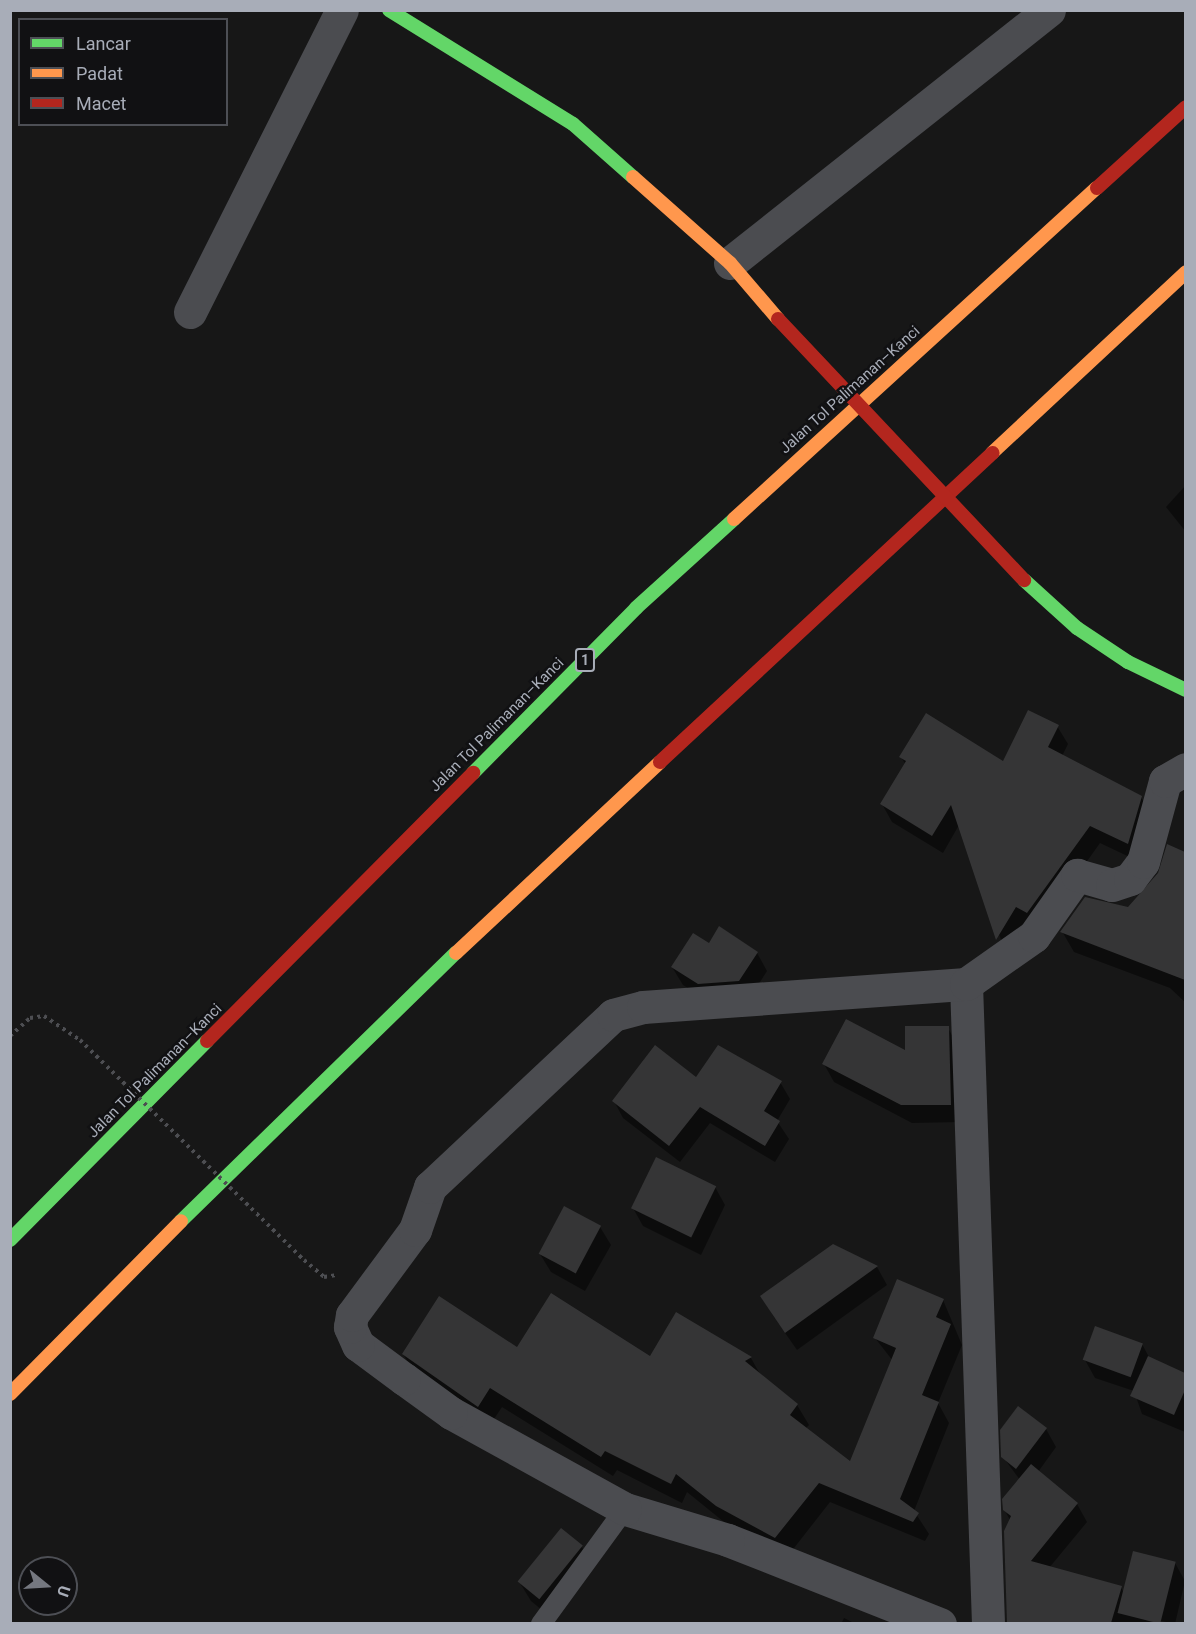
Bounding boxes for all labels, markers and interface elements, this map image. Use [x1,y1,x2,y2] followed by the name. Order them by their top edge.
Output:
[18,18,228,126] legend
[76,33,131,54] text: Lancar
[76,63,123,84] text: Padat
[76,93,126,114] text: Macet
[776,322,924,458] street label: Jalan Tol Palimanan–Kanci
[574,649,596,671] road number: 1
[426,654,568,796] street label: Jalan Tol Palimanan–Kanci
[84,1000,226,1142] street label: Jalan Tol Palimanan–Kanci
[18,1556,78,1616] north arrow
[53,1583,74,1599] text: U

